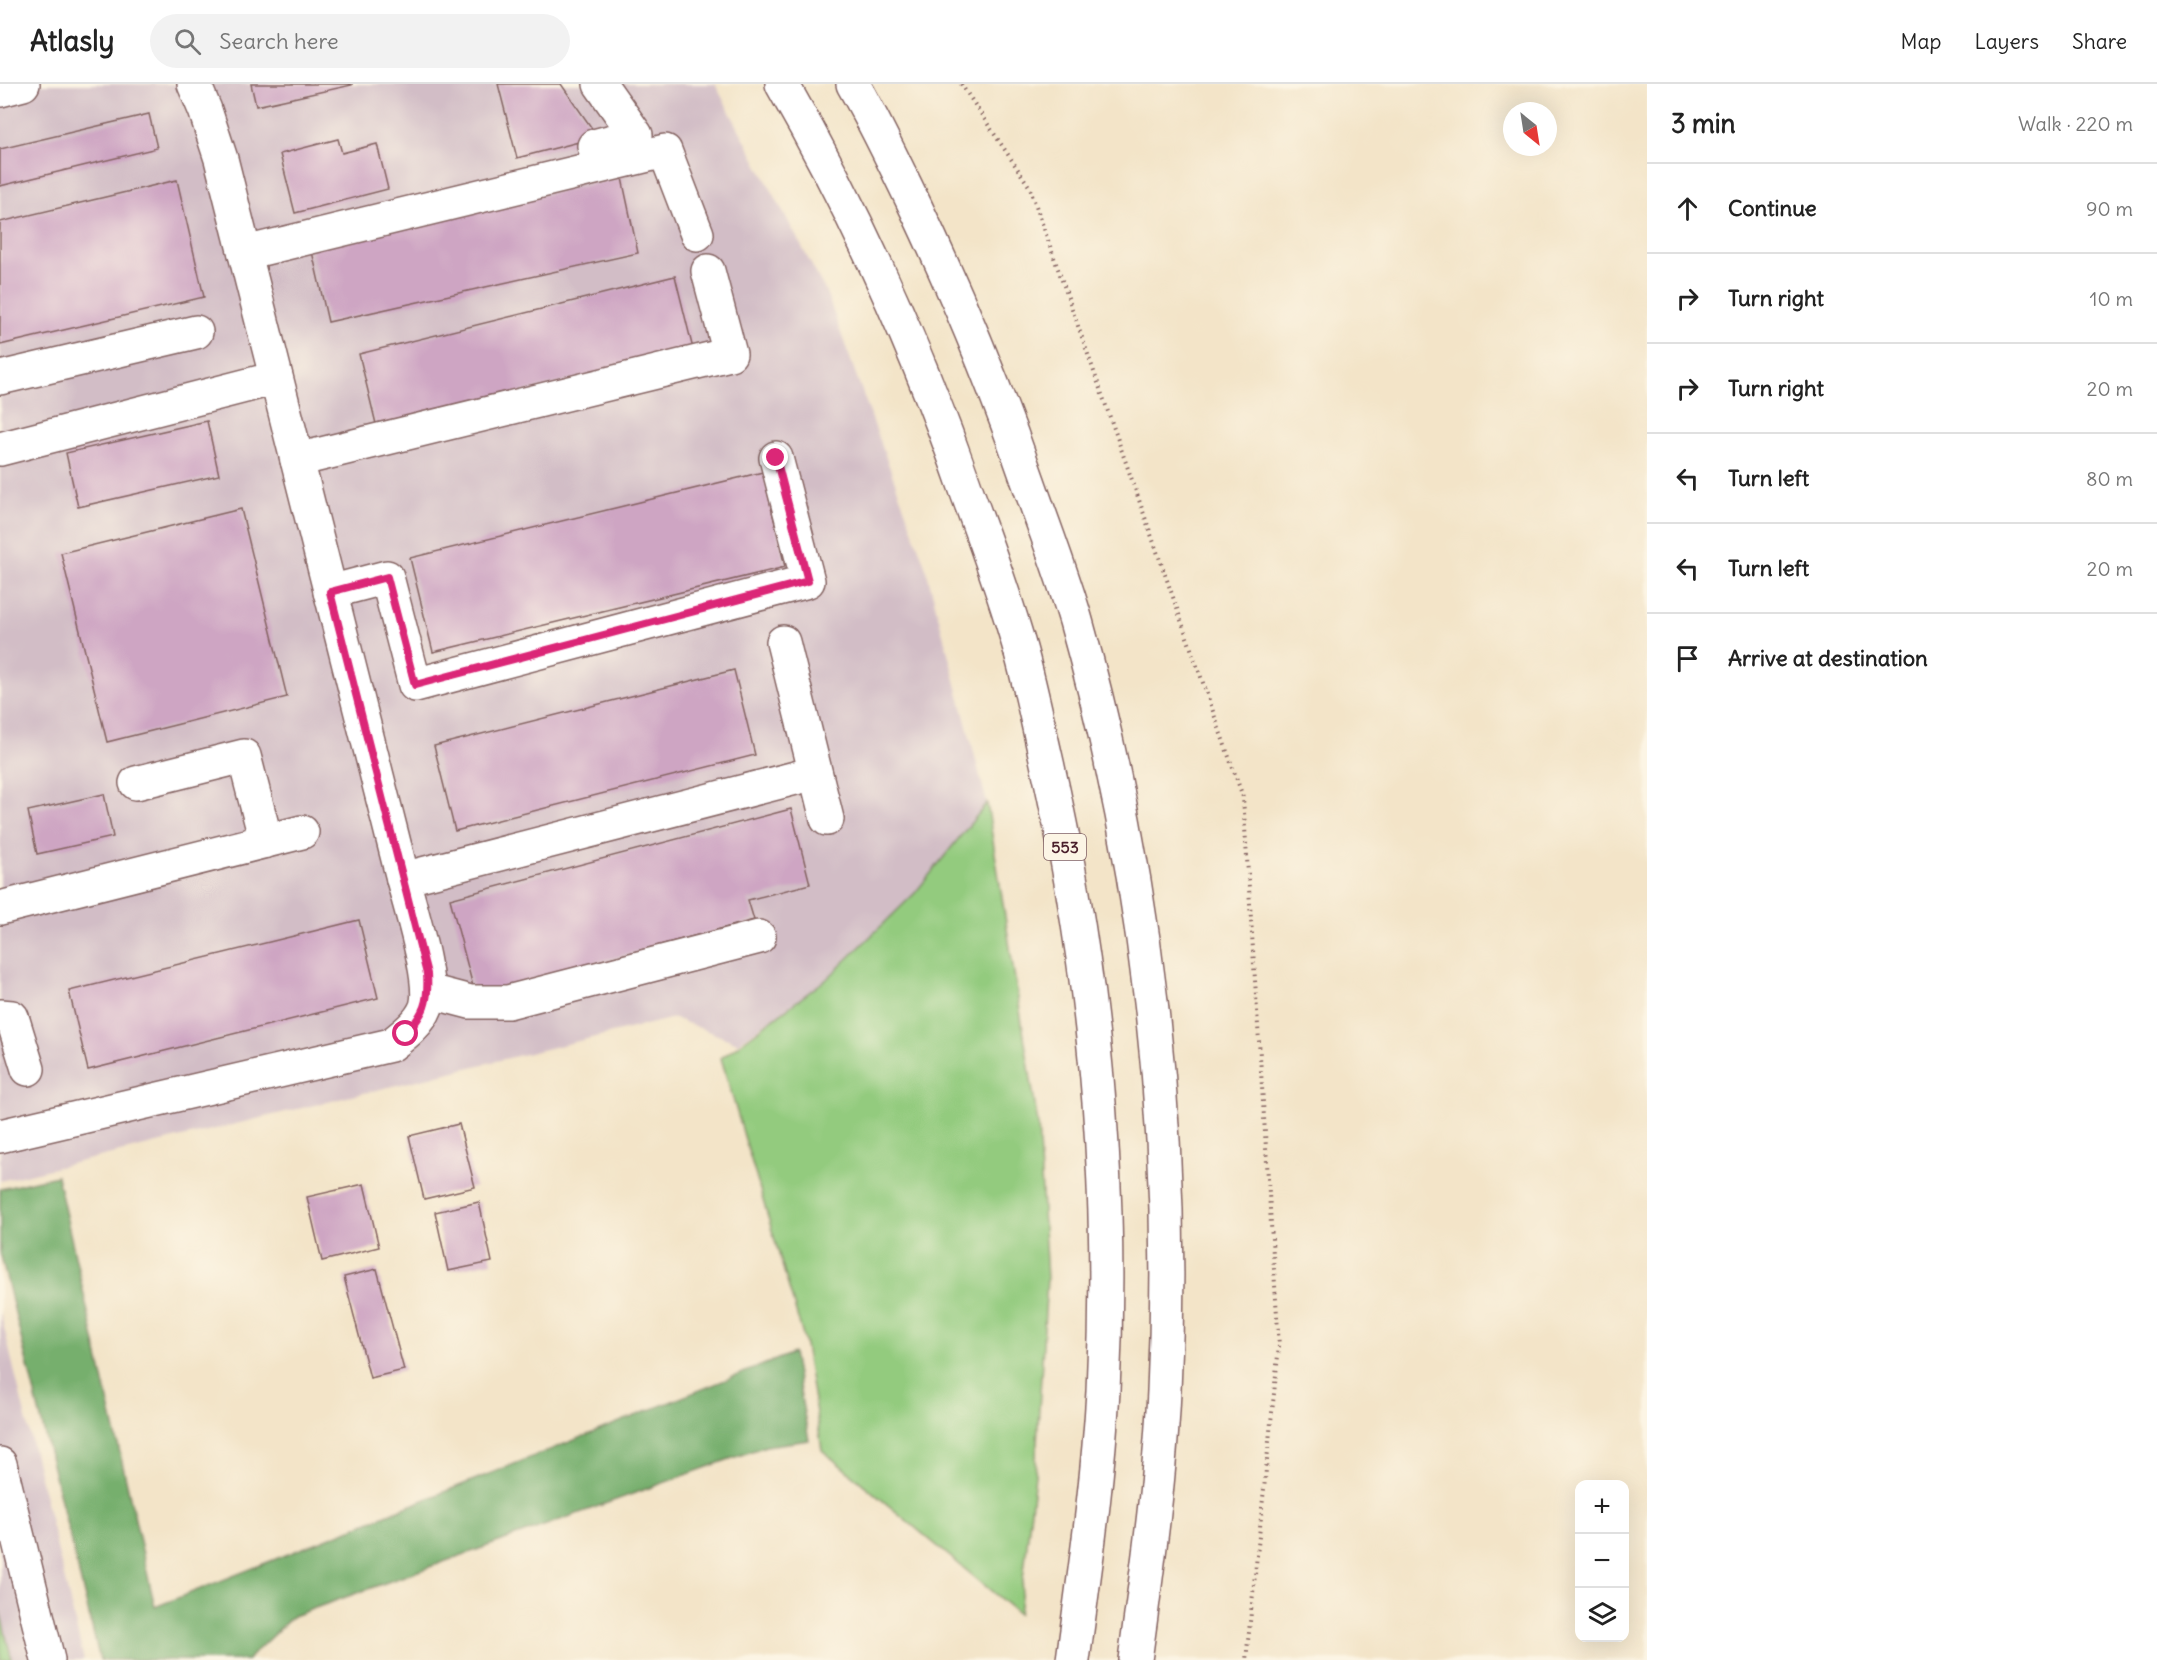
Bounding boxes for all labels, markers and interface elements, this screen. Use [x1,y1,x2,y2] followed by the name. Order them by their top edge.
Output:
[150,14,570,68] search box
[30,23,114,59] text: Atlasly
[171,25,204,58] icon: search
[219,27,339,55] text: Search here
[1901,28,1941,55] text: Map
[1974,28,2039,55] text: Layers
[2072,28,2127,55] text: Share
[1503,102,1557,156] north arrow
[1671,107,1736,140] text: 3 min
[2018,111,2133,136] text: Walk · 220 m
[1671,192,1704,225] icon: ahead
[1728,194,1817,222] text: Continue
[2086,196,2133,221] text: 90 m
[1671,282,1704,315] icon: right
[1728,284,1824,312] text: Turn right
[2090,286,2133,311] text: 10 m
[1671,372,1704,405] icon: right
[1728,374,1824,402] text: Turn right
[2087,376,2133,401] text: 20 m
[762,444,788,470] route end
[1671,462,1704,495] icon: left
[1728,464,1809,492] text: Turn left
[2086,466,2133,491] text: 80 m
[1671,552,1704,585] icon: left
[1728,554,1809,582] text: Turn left
[2087,556,2133,581] text: 20 m
[1671,642,1704,675] icon: arrive
[1728,644,1928,672] text: Arrive at destination
[1044,834,1086,860] road number: 553
[392,1020,418,1046] route start
[1575,1480,1629,1642] map controls
[1575,1480,1629,1534] button: +
[1575,1534,1629,1588] button: −
[1575,1588,1629,1642] button: layers

